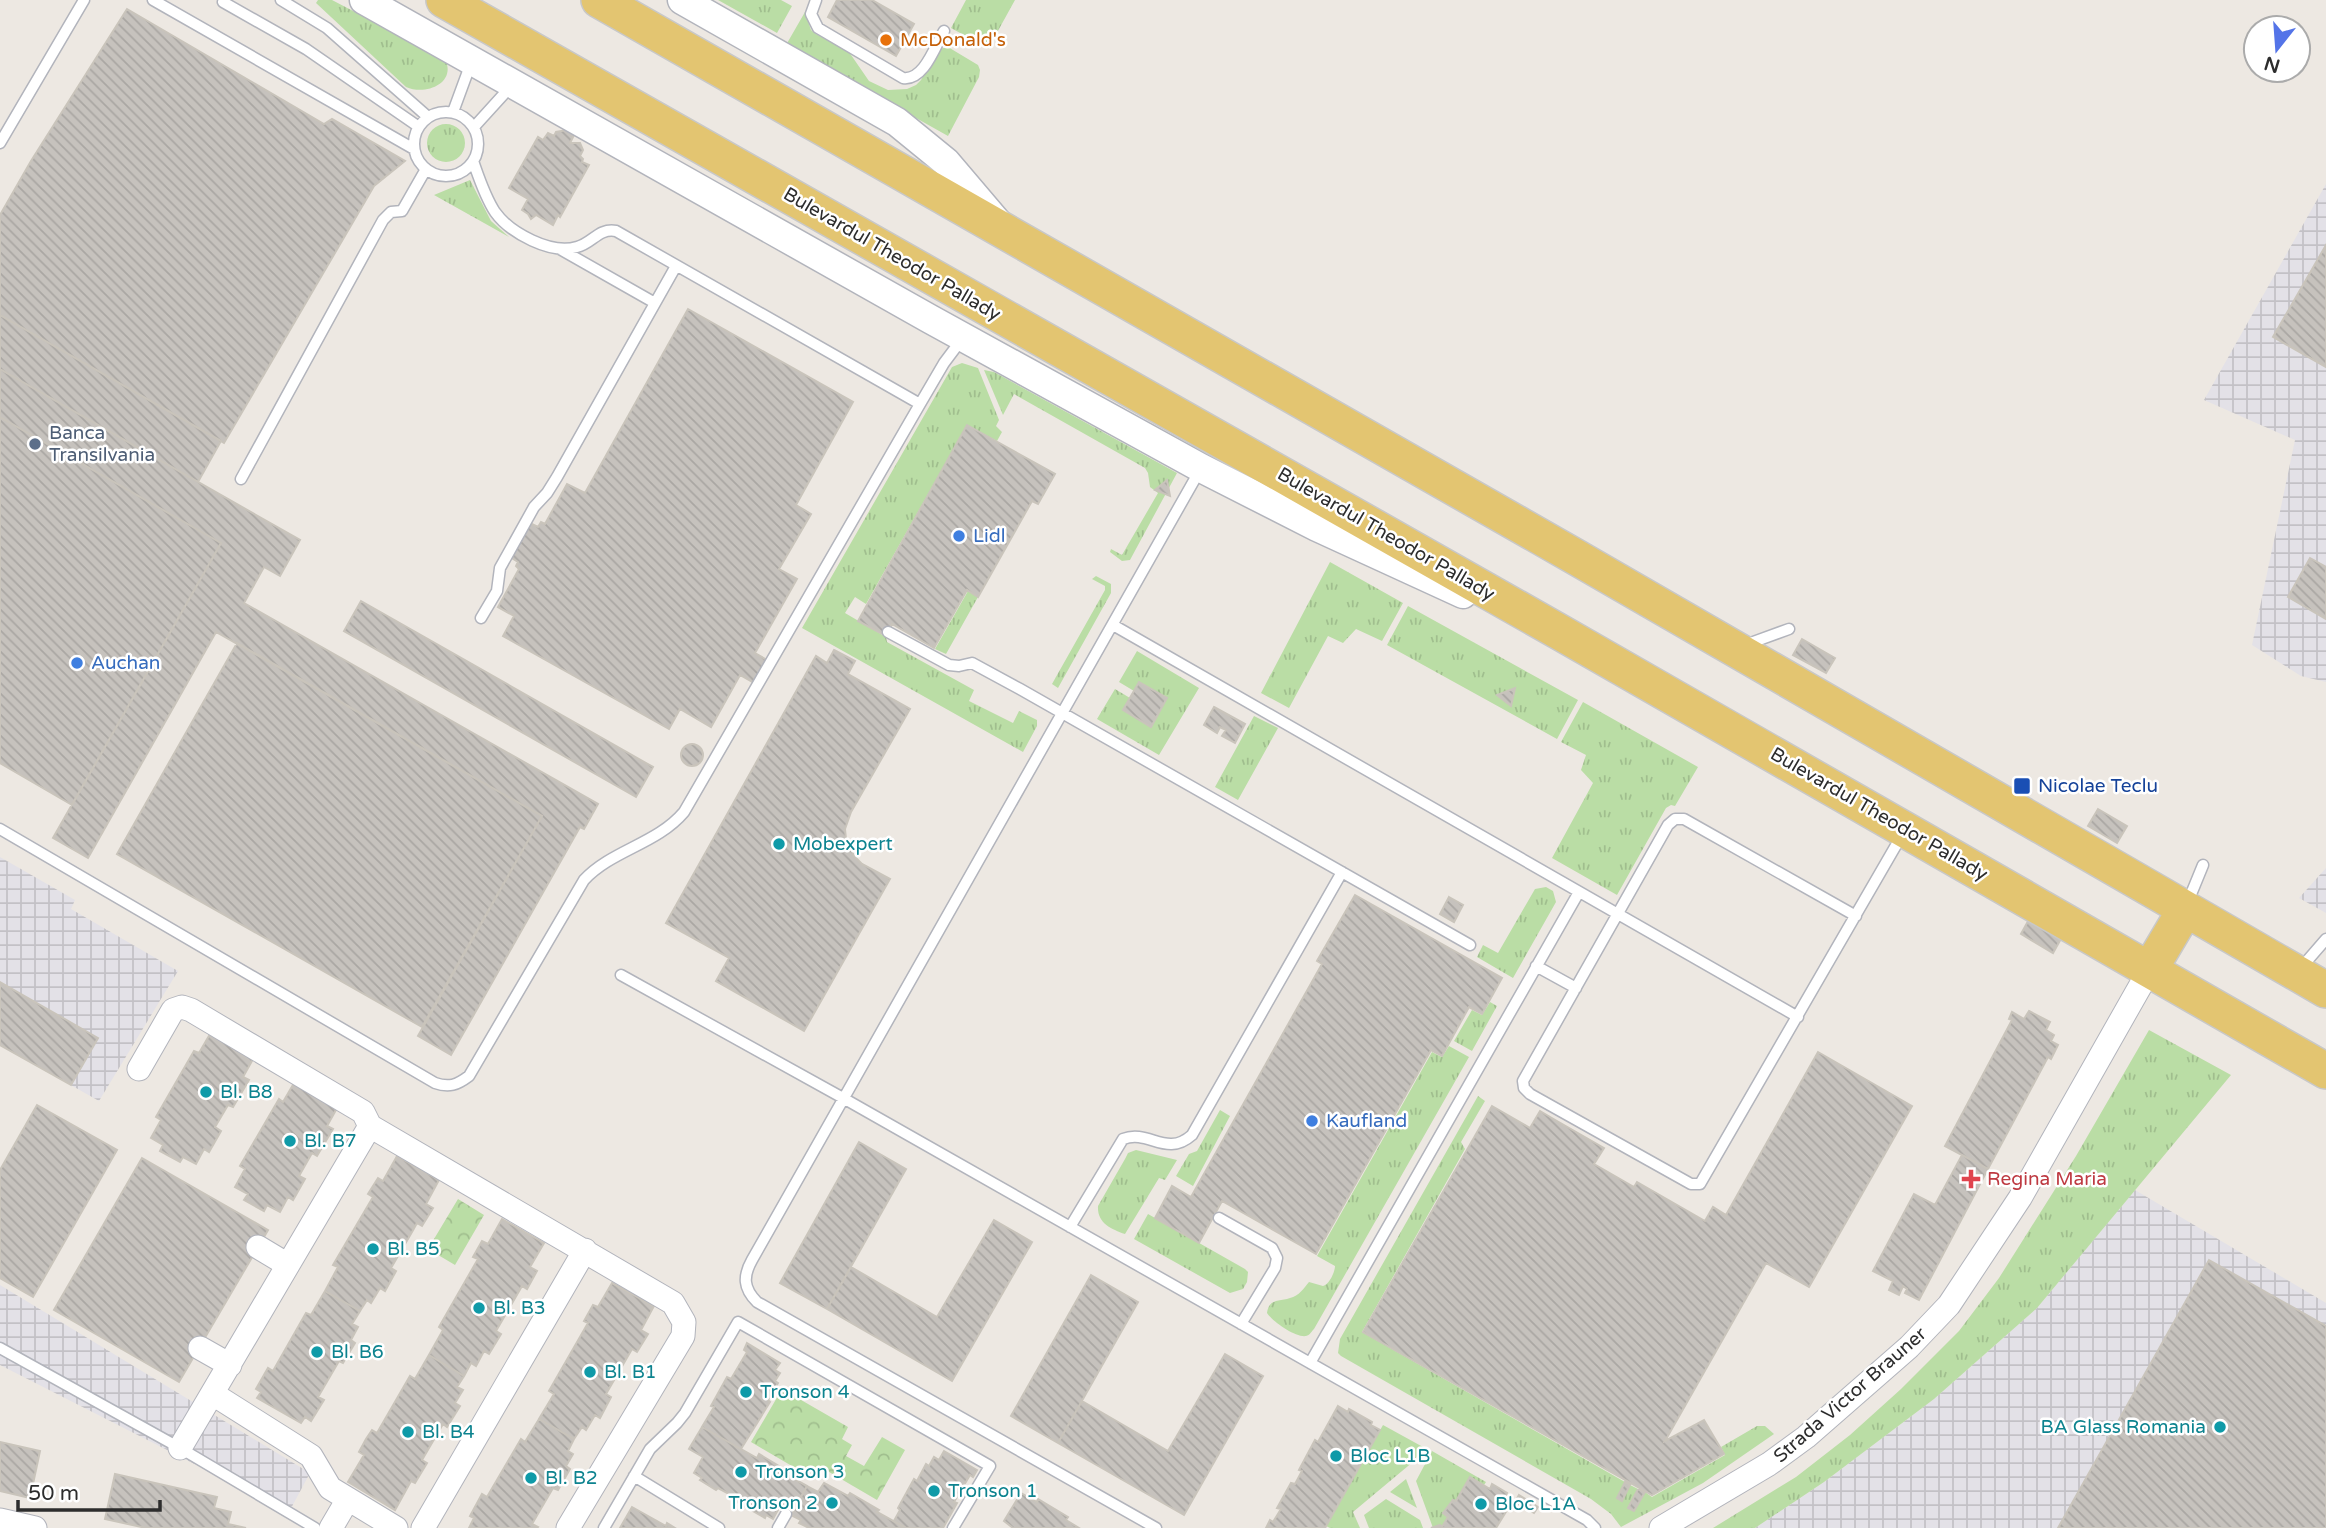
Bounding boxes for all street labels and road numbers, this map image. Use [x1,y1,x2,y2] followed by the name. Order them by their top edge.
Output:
[779,183,1005,325] street label: Bulevardul Theodor Pallady
[1273,463,1499,605] street label: Bulevardul Theodor Pallady
[1766,743,1992,885] street label: Bulevardul Theodor Pallady
[1769,1322,1931,1467] street label: Strada Victor Brauner

